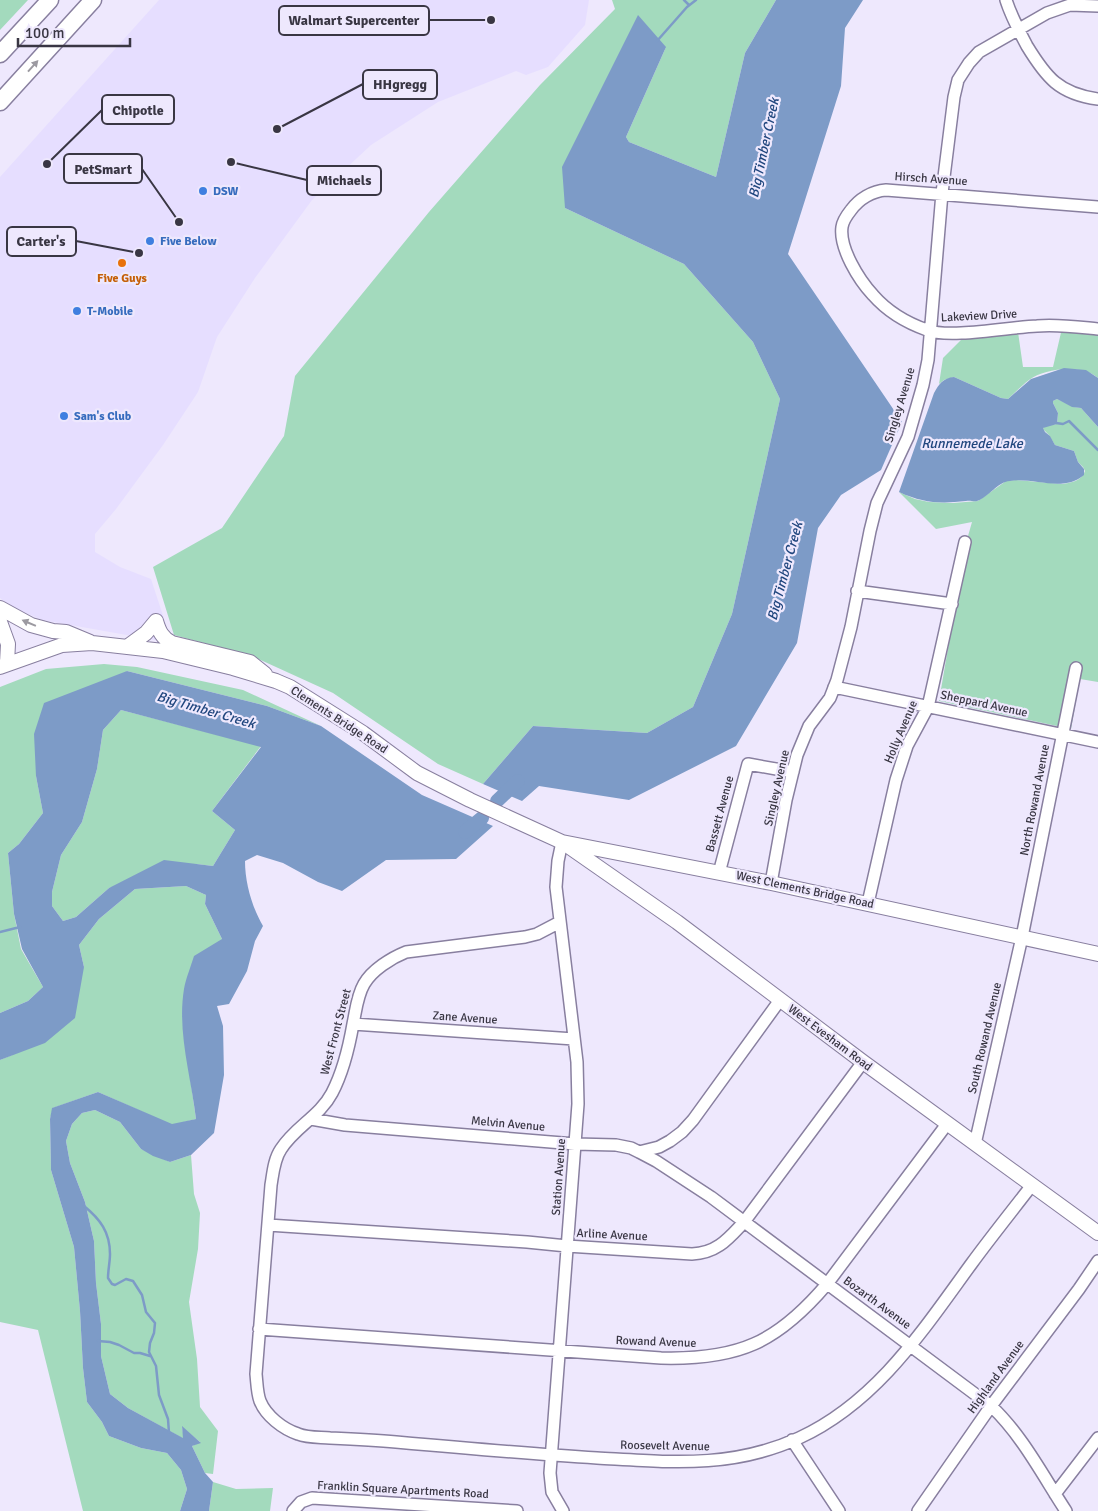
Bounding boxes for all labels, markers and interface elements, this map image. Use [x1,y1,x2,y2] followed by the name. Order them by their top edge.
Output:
[279,6,429,35] callout: Walmart Supercenter
[289,12,420,29] text: Walmart Supercenter
[18,15,130,47] scale bar
[25,24,65,42] text: 100 m
[27,60,39,72] one-way arrow
[363,70,437,99] callout: HHgregg
[373,76,428,93] text: HHgregg
[102,95,174,124] callout: Chipotle
[745,95,783,199] water label: Big Timber Creek
[112,102,164,119] text: Chipotle
[64,154,142,183] callout: PetSmart
[74,161,133,178] text: PetSmart
[307,166,381,195] callout: Michaels
[894,169,968,189] street label: Hirsch Avenue
[317,172,371,189] text: Michaels
[213,184,239,199] place label: DSW
[197,185,209,197] marker: DSW
[7,227,76,256] callout: Carter's
[17,233,65,250] text: Carter's
[160,234,217,249] place label: Five Below
[144,235,156,247] marker: Five Below
[116,257,128,269] marker: Five Guys
[97,271,148,286] place label: Five Guys
[87,304,133,319] place label: T-Mobile
[71,305,83,317] marker: T-Mobile
[940,307,1018,325] street label: Lakeview Drive
[881,366,919,444] street label: Singley Avenue
[74,409,132,424] place label: Sam's Club
[58,410,70,422] marker: Sam's Club
[921,435,1024,452] water label: Runnemede Lake
[764,518,807,622] water label: Big Timber Creek
[21,619,36,627] one-way arrow
[288,683,390,757] street label: Clements Bridge Road
[939,687,1029,721] street label: Sheppard Avenue
[155,688,259,733] water label: Big Timber Creek
[881,698,921,766] street label: Holly Avenue
[1017,743,1053,857] street label: North Rowand Avenue
[761,748,793,828] street label: Singley Avenue
[703,774,737,854] street label: Bassett Avenue
[735,868,875,912] street label: West Clements Bridge Road
[965,981,1005,1095] street label: South Rowand Avenue
[317,987,355,1077] street label: West Front Street
[785,1001,875,1075] street label: West Evesham Road
[432,1008,498,1028] street label: Zane Avenue
[470,1113,546,1135] street label: Melvin Avenue
[549,1138,569,1216] street label: Station Avenue
[576,1226,648,1244] street label: Arline Avenue
[840,1273,914,1333] street label: Bozarth Avenue
[615,1333,697,1351] street label: Rowand Avenue
[964,1337,1028,1417] street label: Highland Avenue
[620,1438,710,1454] street label: Roosevelt Avenue
[317,1478,489,1502] street label: Franklin Square Apartments Road

